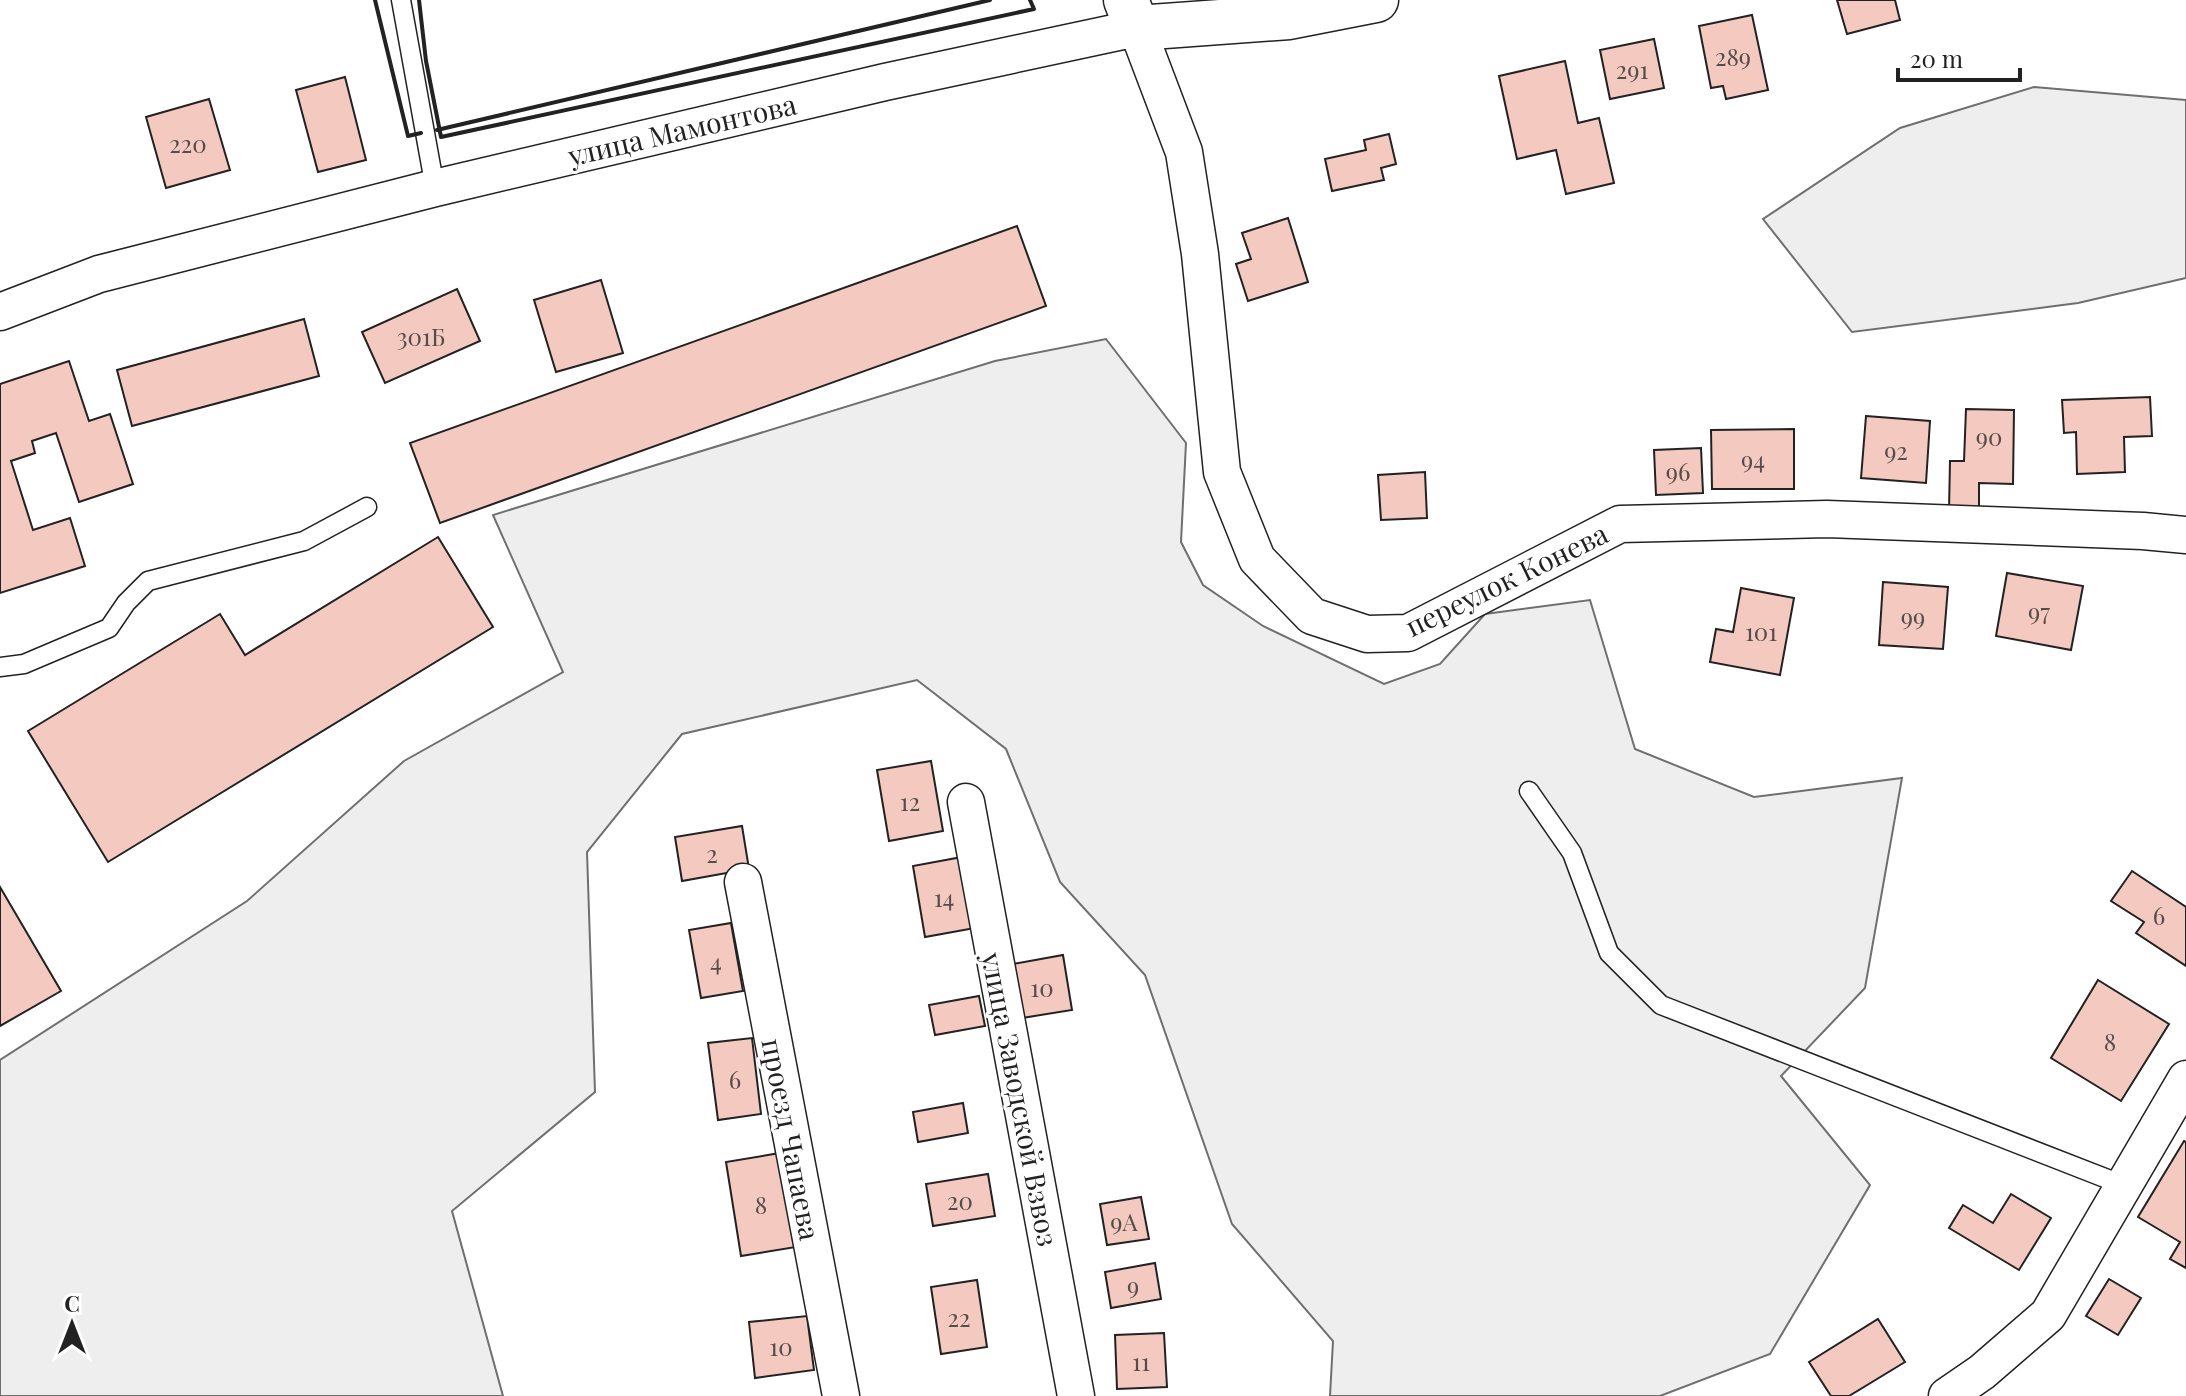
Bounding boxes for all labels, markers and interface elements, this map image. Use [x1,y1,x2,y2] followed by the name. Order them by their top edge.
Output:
[1898,32,2020,82] scale bar
[1715,40,1751,72] house number: 289
[1910,42,1963,74] text: 20 m
[1616,53,1648,85] house number: 291
[563,85,800,173] street label: улица Мамонтова
[169,127,207,159] house number: 220
[397,320,445,352] house number: 301Б
[1976,420,2002,452] house number: 90
[1884,434,1908,466] house number: 92
[1741,443,1765,475] house number: 94
[1666,455,1690,487] house number: 96
[1399,514,1614,644] street label: переулок Конева
[2028,595,2050,627] house number: 97
[1901,600,1925,632] house number: 99
[1745,615,1777,647] house number: 101
[900,785,920,817] house number: 12
[706,837,718,869] house number: 2
[934,881,954,913] house number: 14
[2153,899,2165,931] house number: 6
[710,945,722,977] house number: 4
[974,948,1068,1249] street label: улица Заводской Взвоз
[1030,971,1054,1003] house number: 10
[2104,1025,2116,1057] house number: 8
[754,1035,830,1243] street label: проезд Чапаева
[729,1063,741,1095] house number: 6
[947,1184,973,1216] house number: 20
[755,1188,767,1220] house number: 8
[1110,1205,1139,1237] house number: 9А
[1127,1269,1139,1301] house number: 9
[32,1284,112,1364] north arrow
[64,1288,80,1318] text: С
[948,1301,971,1333] house number: 22
[769,1330,793,1362] house number: 10
[1132,1345,1150,1377] house number: 11

